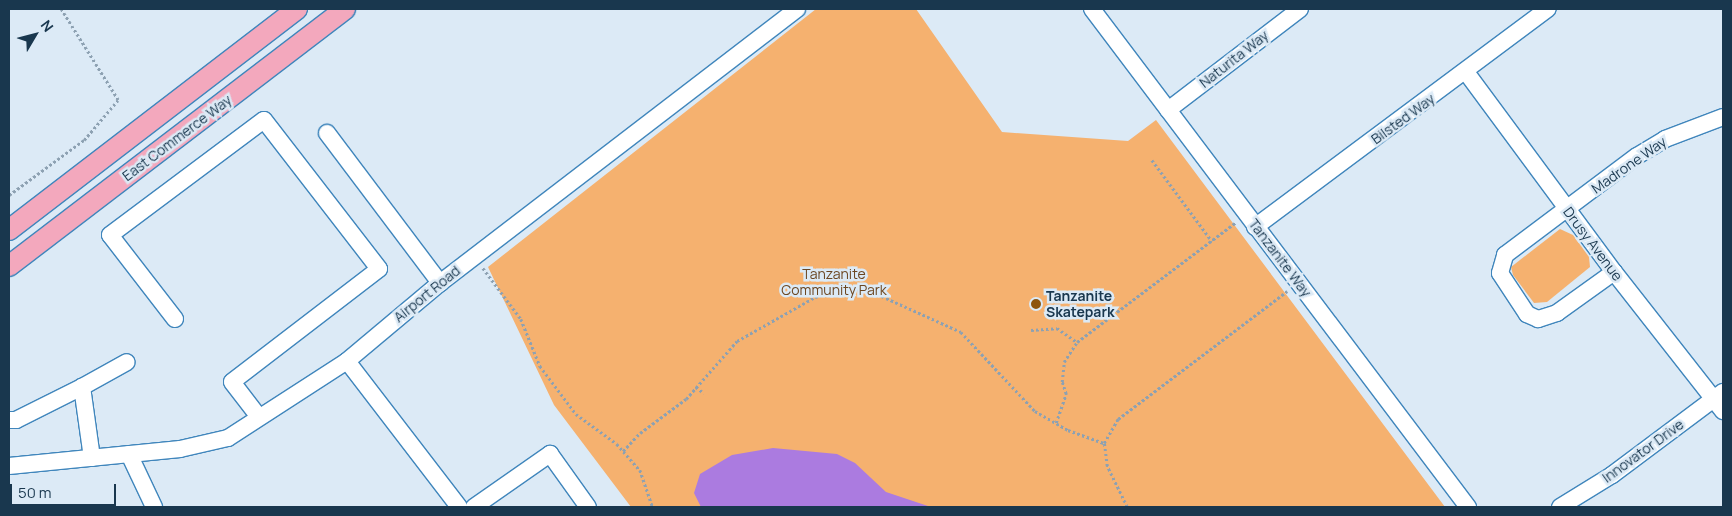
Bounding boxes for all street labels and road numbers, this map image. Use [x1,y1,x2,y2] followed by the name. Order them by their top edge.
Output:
[1196,27,1272,91] street label: Naturita Way
[1368,90,1438,148] street label: Bilsted Way
[119,91,235,185] street label: East Commerce Way
[1588,133,1670,197] street label: Madrone Way
[1560,204,1626,284] street label: Drusy Avenue
[1245,216,1315,300] street label: Tanzanite Way
[390,262,464,326] street label: Airport Road
[1599,416,1687,486] street label: Innovator Drive

